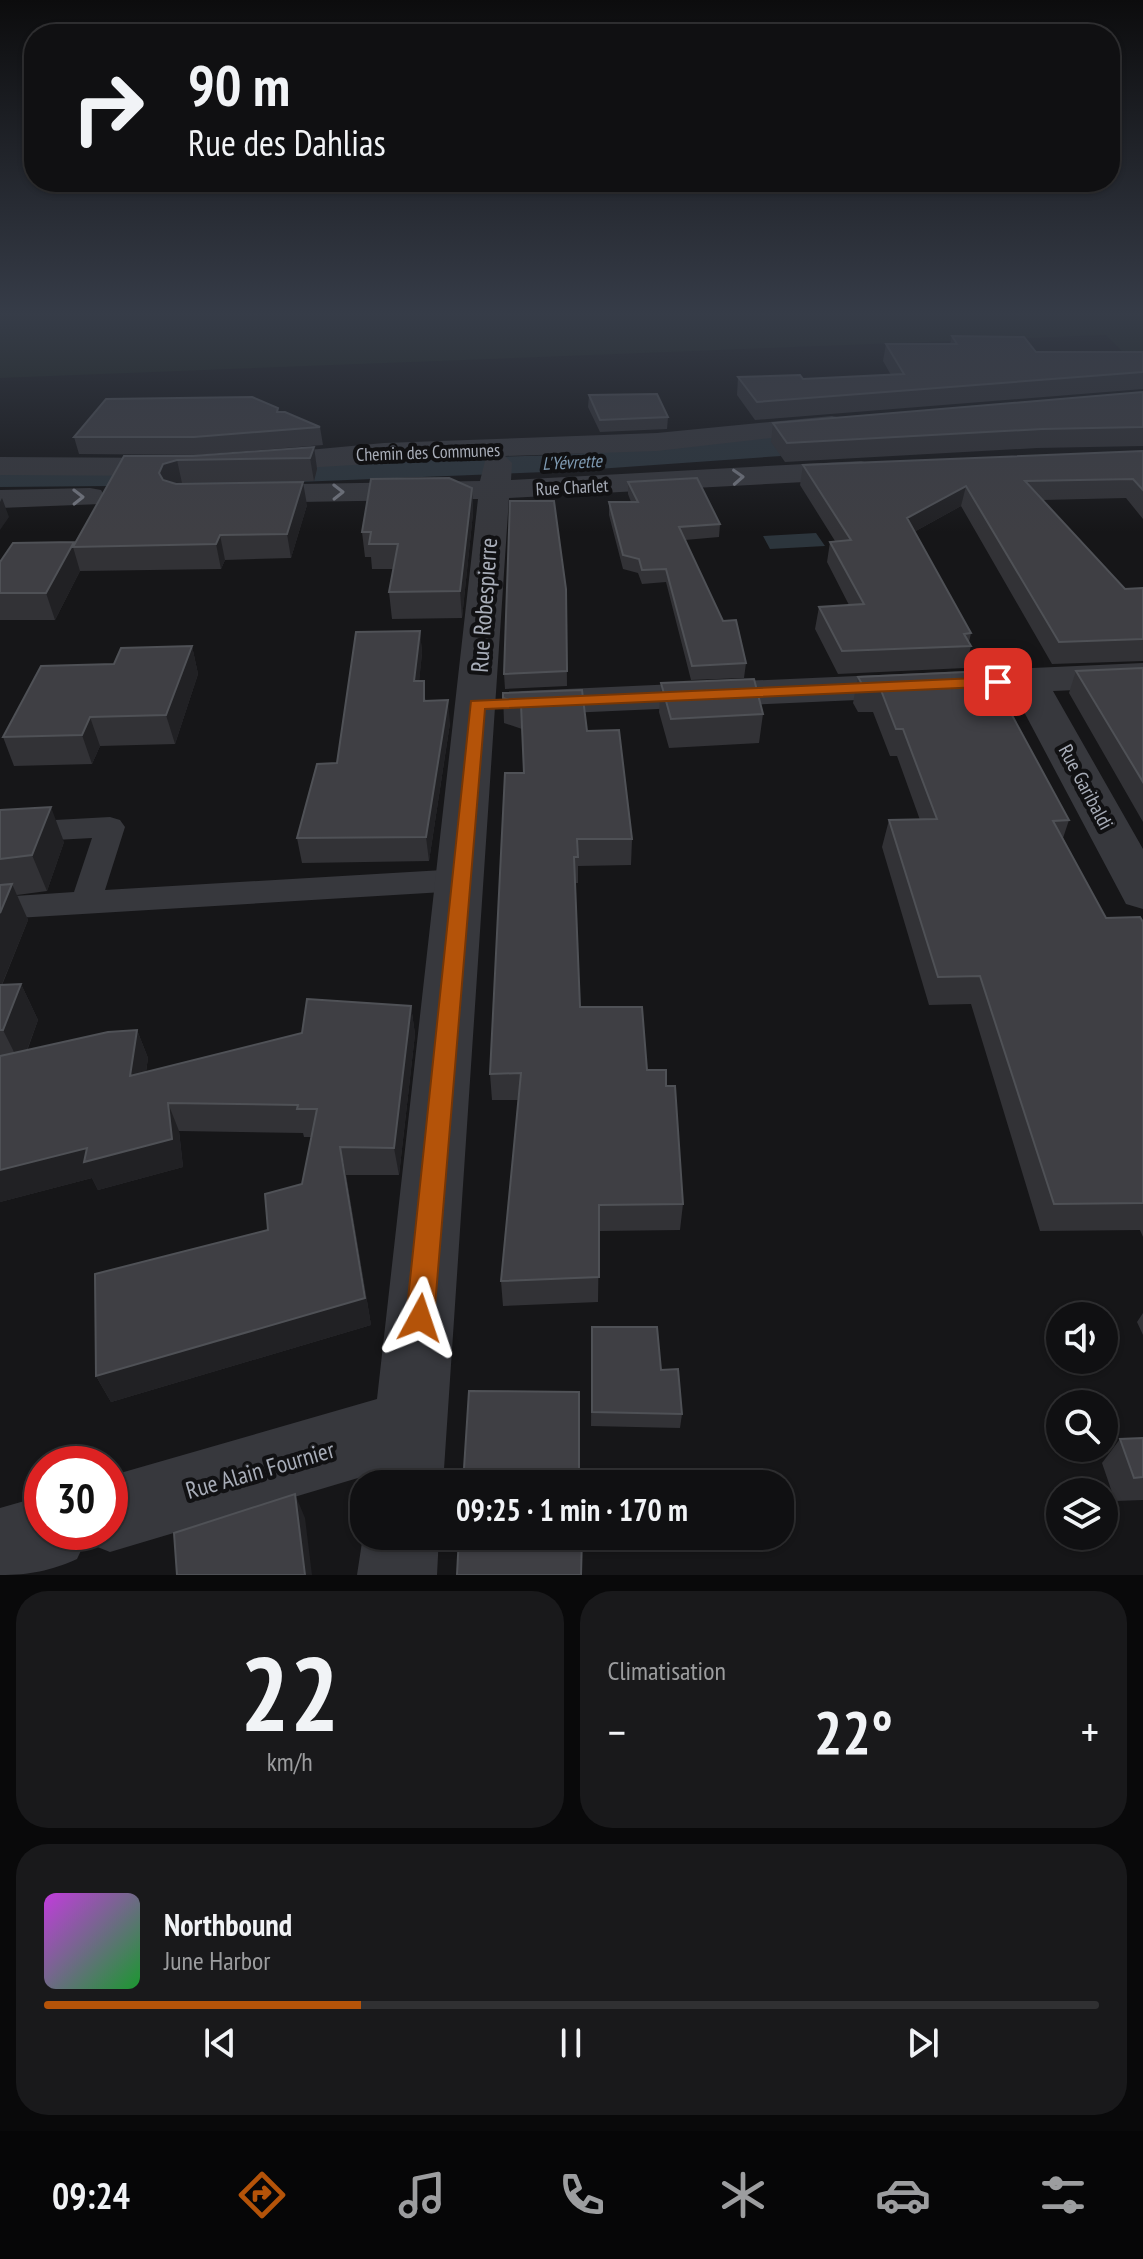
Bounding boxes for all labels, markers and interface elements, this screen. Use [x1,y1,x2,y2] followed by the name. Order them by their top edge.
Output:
[188,49,290,121] text: 90 m
[56,56,160,160] icon: right
[188,119,386,166] text: Rue des Dahlias
[356,438,500,466] street label: Chemin des Communes
[541,449,604,475] water label: L'Yévrette
[732,469,745,486] one-way arrow
[535,474,609,500] street label: Rue Charlet
[332,484,345,501] one-way arrow
[72,489,85,506] one-way arrow
[464,537,504,673] street label: Rue Robespierre
[964,648,1032,716] pin
[976,660,1020,704] icon: arrive
[1053,740,1119,834] street label: Rue Garibaldi
[378,1276,462,1360] position arrow
[1046,1302,1118,1550] map controls
[1046,1302,1118,1374] button: sound
[1046,1390,1118,1462] button: search
[182,1434,338,1506] street label: Rue Alain Fournier
[24,1446,128,1550] speed limit sign: 30
[1046,1478,1118,1550] button: layers
[456,1490,688,1529] text: 09:25 · 1 min · 170 m
[240,1625,339,1760] text: 22
[608,1654,726,1687] text: Climatisation
[814,1693,893,1771] text: 22°
[608,1703,626,1760] text: −
[1081,1703,1099,1760] text: +
[267,1745,313,1778] text: km/h
[164,1905,292,1944] text: Northbound
[164,1944,270,1977] text: June Harbor
[198,2021,242,2065] icon: previous
[549,2021,593,2065] icon: pause
[901,2021,945,2065] icon: next
[234,2167,290,2223] icon: directions
[394,2167,450,2223] icon: music
[554,2167,610,2223] icon: phone
[715,2167,771,2223] icon: climate
[875,2167,931,2223] icon: car
[1035,2167,1091,2223] icon: filters
[52,2172,130,2219] text: 09:24

